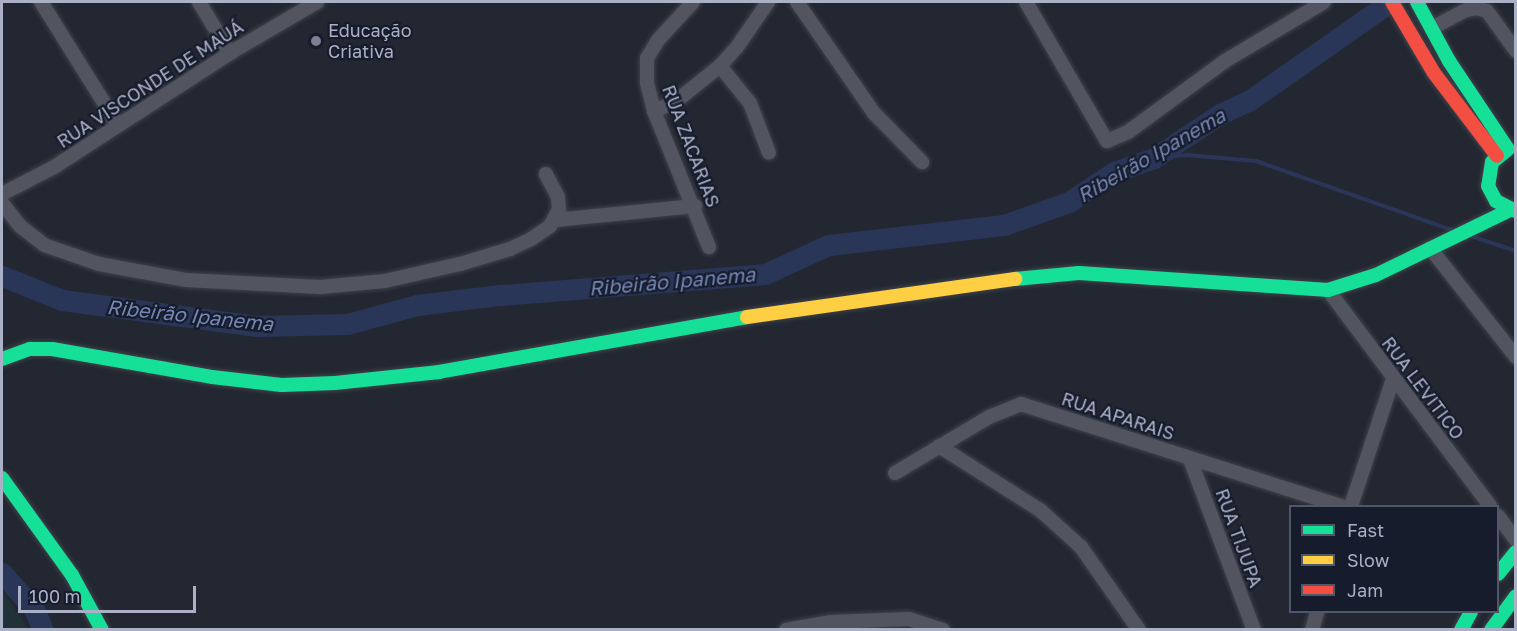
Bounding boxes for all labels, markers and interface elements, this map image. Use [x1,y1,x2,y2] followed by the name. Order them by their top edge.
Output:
[53,16,247,152] street label: RUA VISCONDE DE MAUÁ
[328,20,412,63] place label: Educação Criativa
[309,34,323,48] marker: Educação Criativa
[658,82,724,210] street label: RUA ZACARIAS
[1073,103,1229,207] water label: Ribeirão Ipanema
[588,262,756,300] water label: Ribeirão Ipanema
[106,294,274,336] water label: Ribeirão Ipanema
[1377,332,1469,444] street label: RUA LEVITICO
[1059,388,1177,444] street label: RUA APARAIS
[1211,486,1267,590] street label: RUA TIJUPA
[1289,505,1499,613] legend
[1347,519,1384,541] text: Fast
[1347,549,1389,571] text: Slow
[21,574,200,612] scale bar
[1347,579,1383,601] text: Jam
[29,585,80,607] text: 100 m

